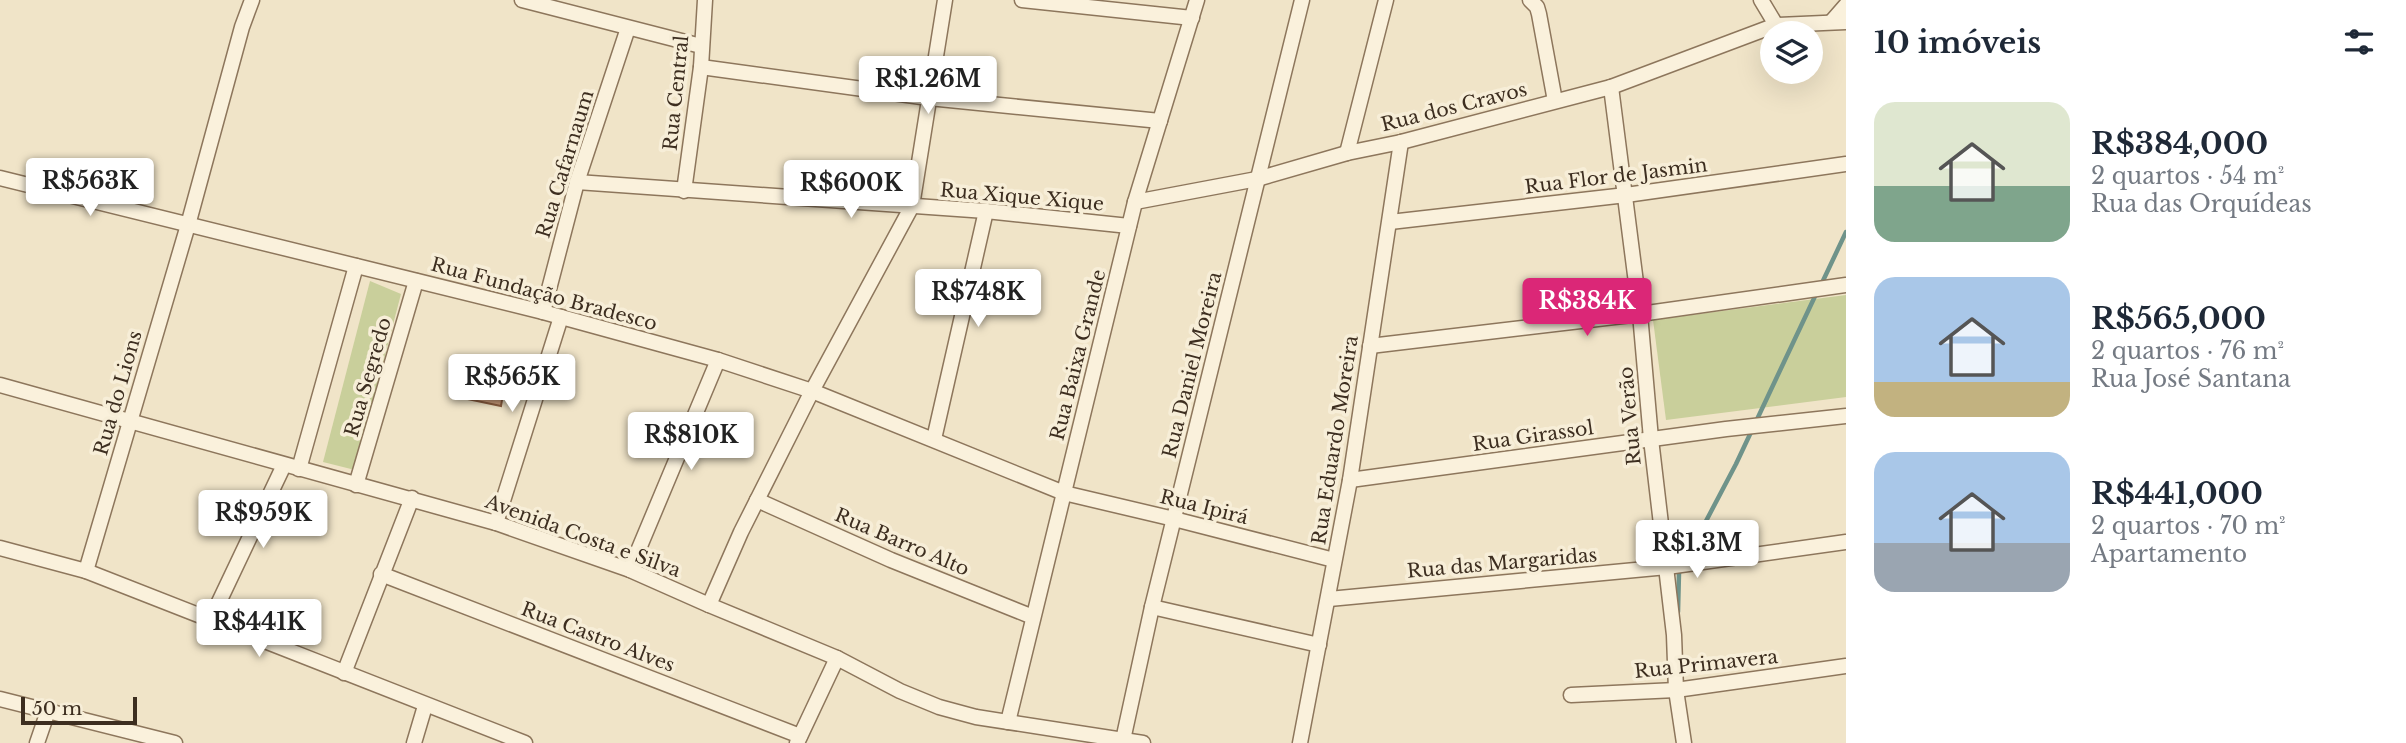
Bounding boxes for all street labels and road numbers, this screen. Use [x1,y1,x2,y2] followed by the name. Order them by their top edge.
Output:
[659,34,693,152] street label: Rua Central
[1379,78,1529,136] street label: Rua dos Cravos
[532,87,598,241] street label: Rua Cafarnaum
[1523,153,1709,199] street label: Rua Flor de Jasmin
[939,178,1105,216] street label: Rua Xique Xique
[428,253,660,335] street label: Rua Fundação Bradesco
[1046,267,1110,443] street label: Rua Baixa Grande
[1158,269,1226,461] street label: Rua Daniel Moreira
[340,315,396,439] street label: Rua Segredo
[89,328,147,458] street label: Rua do Lions
[1307,333,1363,546] street label: Rua Eduardo Moreira
[1614,366,1646,466] street label: Rua Verão
[1471,416,1595,456] street label: Rua Girassol
[1158,485,1251,529] street label: Rua Ipirá
[481,490,684,582] street label: Avenida Costa e Silva
[831,503,973,581] street label: Rua Barro Alto
[1406,543,1598,583] street label: Rua das Margaridas
[518,597,678,677] street label: Rua Castro Alves
[1633,645,1779,683] street label: Rua Primavera

